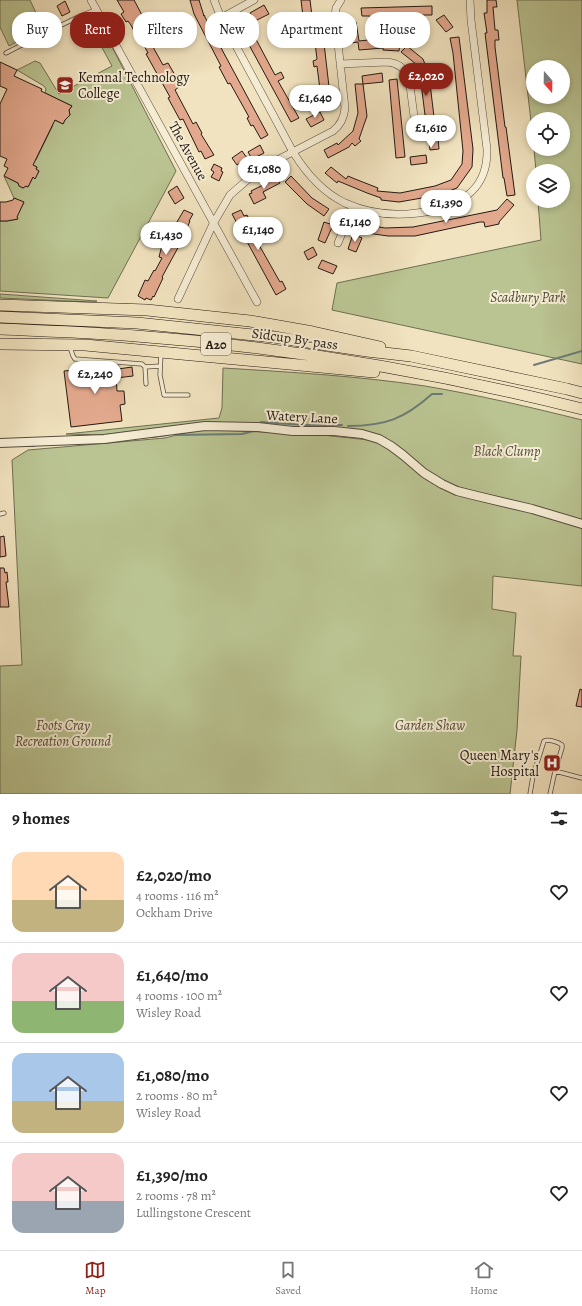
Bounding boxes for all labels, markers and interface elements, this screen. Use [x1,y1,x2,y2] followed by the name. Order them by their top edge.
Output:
[12,12,62,48] chip: Buy
[70,12,125,48] chip: Rent
[133,12,197,48] chip: Filters
[205,12,259,48] chip: New
[267,12,357,48] chip: Apartment
[365,12,430,48] chip: House
[526,60,570,104] north arrow
[526,60,570,208] map controls
[393,63,459,97] pin: £2,020
[408,67,444,84] text: £2,020
[78,68,190,103] place label: Kemnal Technology College
[55,75,75,95] school or university icon: Kemnal Technology College
[282,85,348,119] pin: £1,640
[298,89,332,106] text: £1,640
[526,112,570,156] button: locate
[398,115,464,149] pin: £1,610
[164,118,212,184] street label: The Avenue
[415,119,447,136] text: £1,610
[231,156,297,190] pin: £1,080
[247,160,281,177] text: £1,080
[526,164,570,208] button: layers
[413,190,479,224] pin: £1,390
[429,194,463,211] text: £1,390
[322,209,388,243] pin: £1,140
[339,213,371,230] text: £1,140
[225,217,291,251] pin: £1,140
[242,221,274,238] text: £1,140
[133,222,199,256] pin: £1,430
[149,226,183,243] text: £1,430
[490,288,566,307] park label: Scadbury Park
[251,324,339,354] street label: Sidcup By-pass
[201,333,231,355] road number: A20
[62,361,128,395] pin: £2,240
[77,365,113,382] text: £2,240
[265,406,338,428] street label: Watery Lane
[474,442,541,461] park label: Black Clump
[15,716,111,751] park label: Foots Cray Recreation Ground
[395,716,465,735] park label: Garden Shaw
[460,746,540,781] place label: Queen Mary's Hospital
[542,753,562,773] hospital icon: Queen Mary's Hospital
[12,807,70,830] text: 9 homes
[548,807,570,829] icon: filters
[136,864,212,887] text: £2,020/mo
[44,868,92,916] icon: home
[548,881,570,903] icon: heart
[136,887,219,904] text: 4 rooms · 116 m²
[136,904,213,921] text: Ockham Drive
[136,964,209,987] text: £1,640/mo
[44,969,92,1017] icon: home
[548,982,570,1004] icon: heart
[136,987,222,1004] text: 4 rooms · 100 m²
[136,1004,201,1021] text: Wisley Road
[136,1064,209,1087] text: £1,080/mo
[44,1069,92,1117] icon: home
[548,1082,570,1104] icon: heart
[136,1087,217,1104] text: 2 rooms · 80 m²
[136,1104,201,1121] text: Wisley Road
[136,1164,208,1187] text: £1,390/mo
[44,1169,92,1217] icon: home
[548,1182,570,1204] icon: heart
[136,1187,216,1204] text: 2 rooms · 78 m²
[136,1204,251,1221] text: Lullingstone Crescent
[84,1259,106,1298] tab: Map
[275,1259,301,1298] tab: Saved
[470,1259,498,1298] tab: Home

